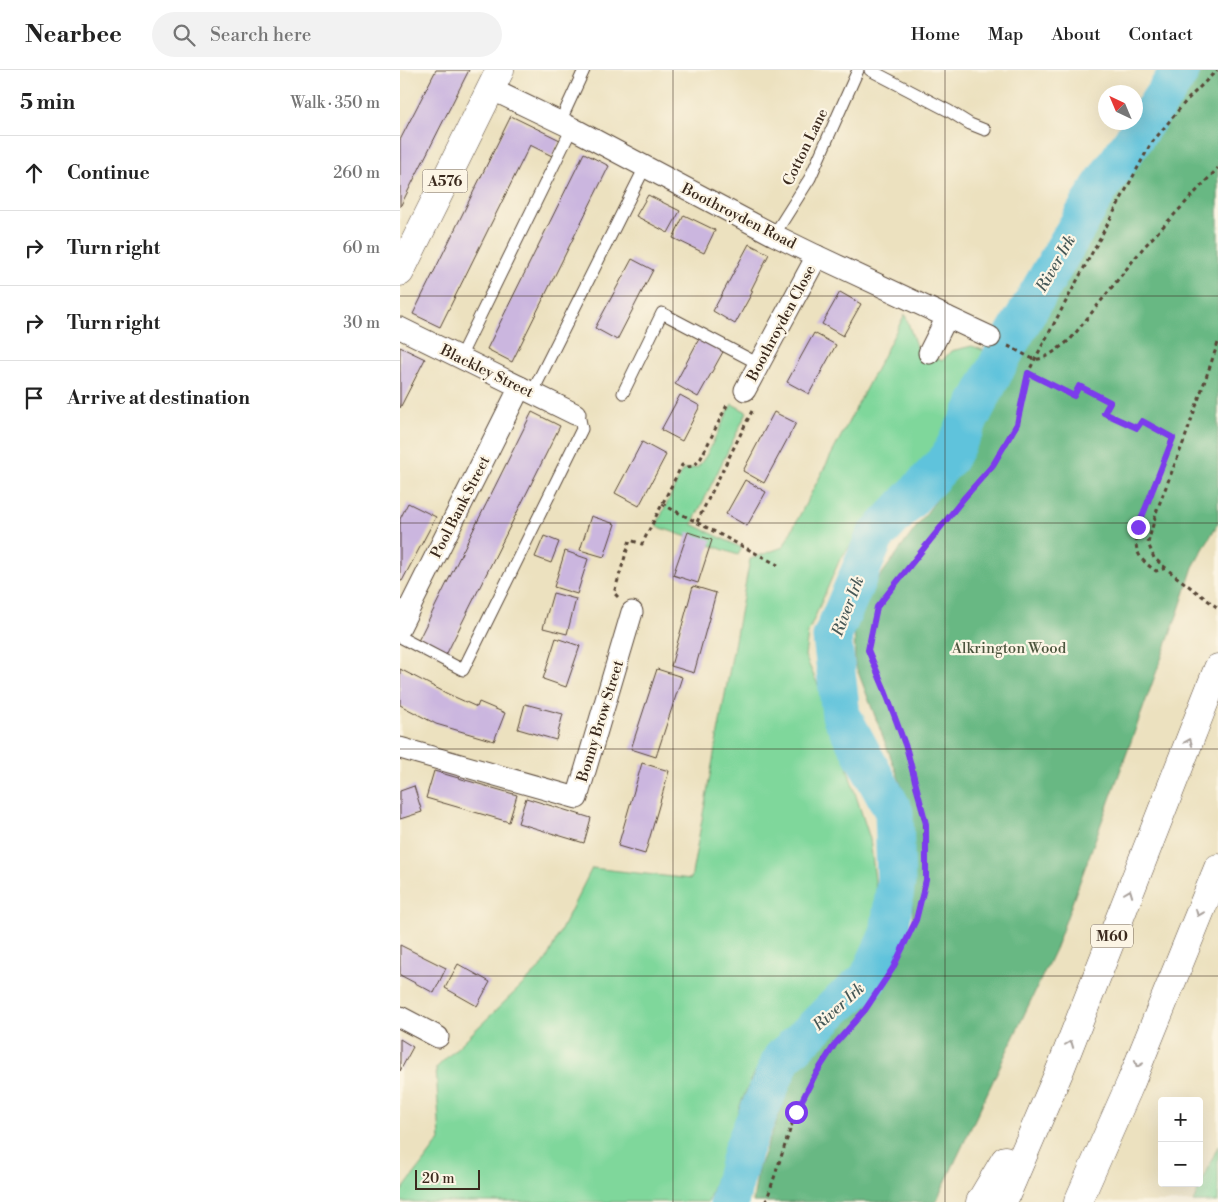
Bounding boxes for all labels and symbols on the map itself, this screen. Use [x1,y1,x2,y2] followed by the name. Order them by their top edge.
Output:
[1098,85,1143,130] north arrow
[779,106,832,189] street label: Cotton Lane
[422,170,468,192] road number: A576
[677,179,800,254] street label: Boothroyden Road
[1031,231,1080,296] water label: River Irk
[742,262,820,385] street label: Boothroyden Close
[436,340,537,402] street label: Blackley Street
[426,452,495,562] street label: Pool Bank Street
[1127,516,1150,539] route end
[827,574,868,640] water label: River Irk
[951,639,1067,658] park label: Alkrington Wood
[573,657,628,785] street label: Bonny Brow Street
[1182,738,1193,747] one-way arrow
[1123,889,1133,898] one-way arrow
[1195,908,1206,917] one-way arrow
[1091,924,1133,948] road number: M60
[808,978,869,1036] water label: River Irk
[1064,1041,1074,1049] one-way arrow
[1134,1059,1144,1068] one-way arrow
[785,1101,808,1124] route start
[415,1167,480,1190] scale bar

